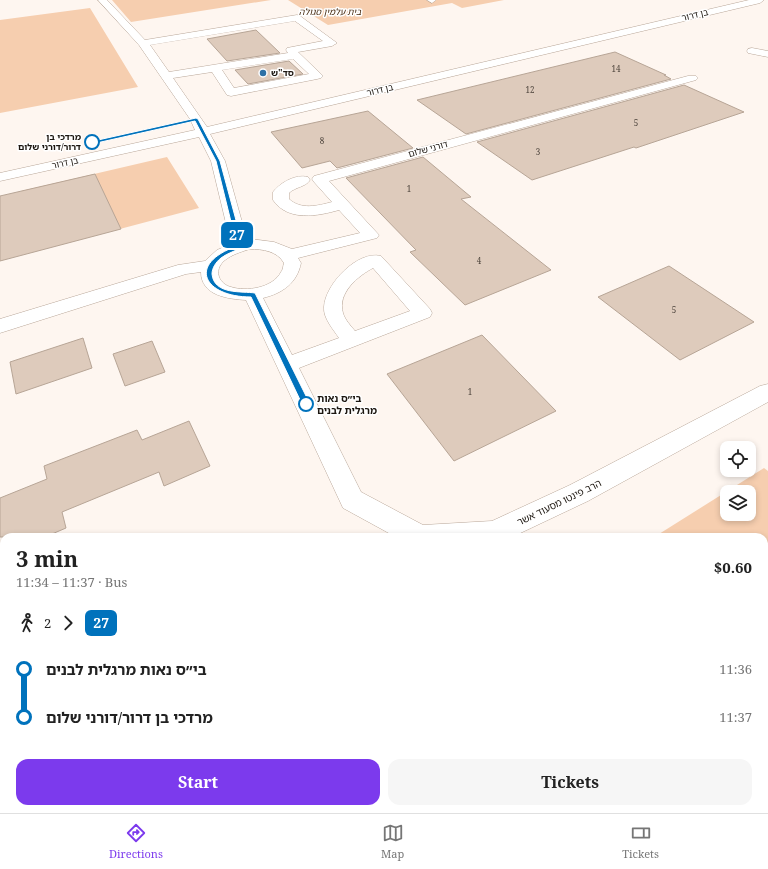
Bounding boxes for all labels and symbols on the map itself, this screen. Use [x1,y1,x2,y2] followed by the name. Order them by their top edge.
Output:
[299,5,362,18] park label: בית עלמין סגולה
[680,5,710,24] street label: בן דרור
[612,63,621,74] house number: 14
[271,66,294,79] place label: סד"ש
[258,68,268,78] marker: סד"ש
[365,80,395,99] street label: בן דרור
[526,84,534,95] house number: 12
[634,117,638,128] house number: 5
[18,130,82,153] place label: מרדכי בן דרור/דורני שלום
[84,134,100,150] marker: מרדכי בן דרור/דורני שלום
[320,135,325,146] house number: 8
[407,137,449,160] street label: דורני שלום
[536,146,541,157] house number: 3
[50,153,79,172] street label: בן דרור
[407,183,411,194] house number: 1
[219,222,255,248] line badge: 27
[477,255,482,266] house number: 4
[672,304,676,315] house number: 5
[468,386,472,397] house number: 1
[317,391,377,417] place label: בי״ס נאות מרגלית לבנים
[298,396,314,412] marker: בי״ס נאות מרגלית לבנים
[514,475,604,529] street label: הרב פינטו מסעוד אשר

